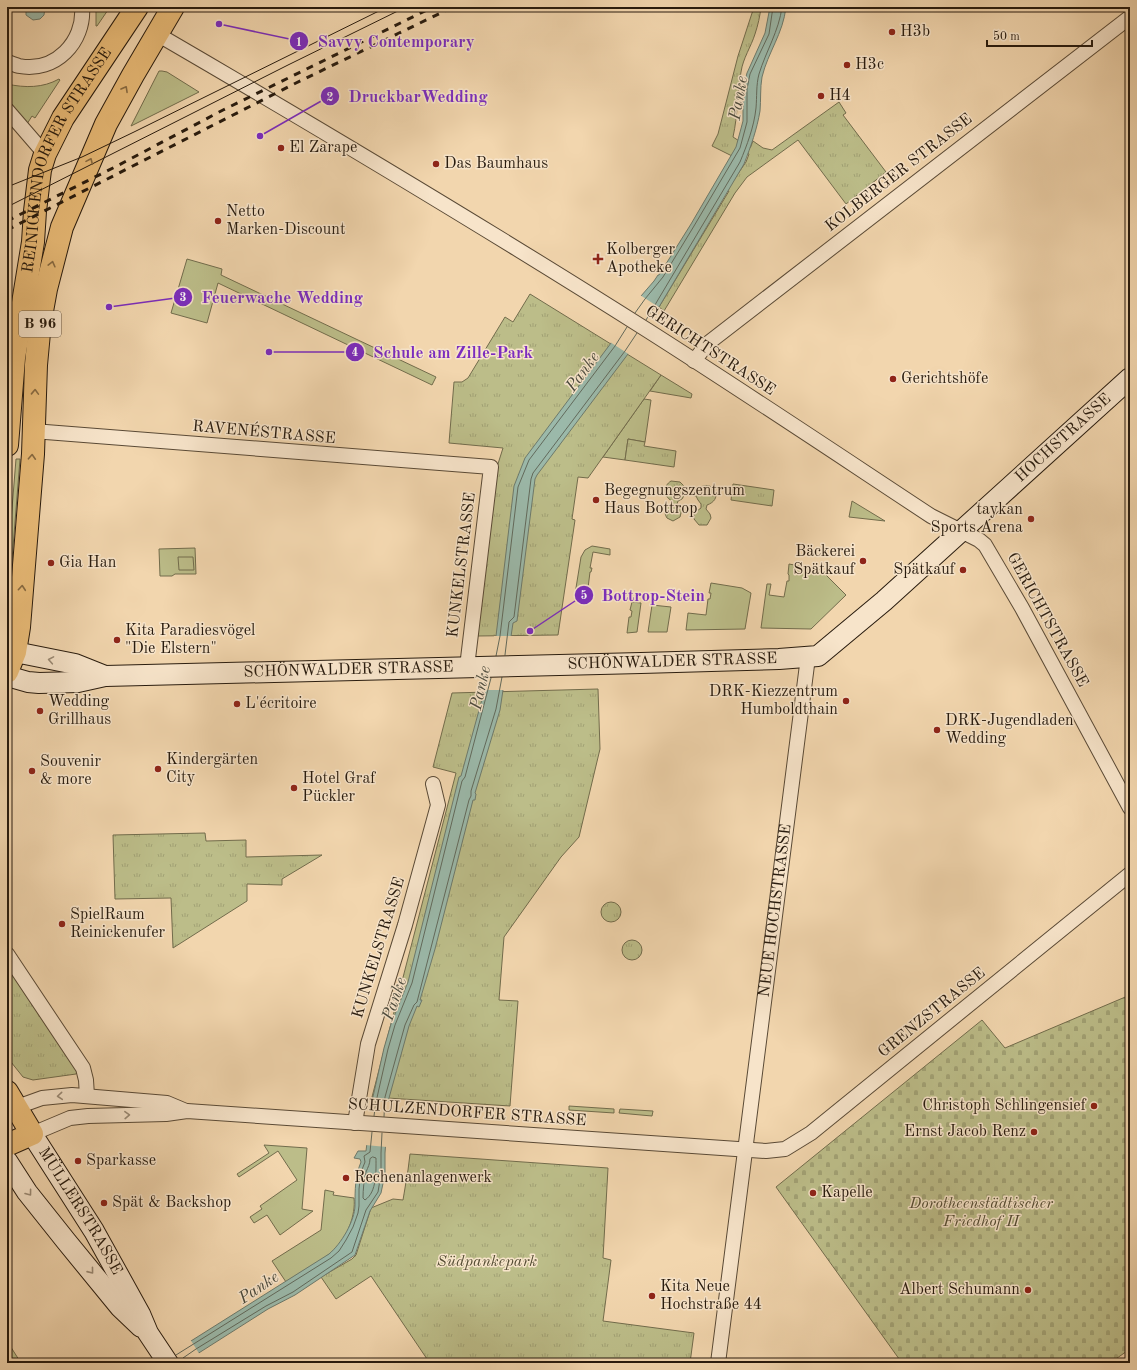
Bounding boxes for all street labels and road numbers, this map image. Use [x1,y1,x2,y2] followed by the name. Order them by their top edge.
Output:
[20,45,115,274] street label: REINICKENDORFER STRASSE
[823,111,975,235] street label: KOLBERGER STRASSE
[642,303,778,399] street label: GERICHTSTRASSE
[19,311,61,337] road number: B 96
[1012,391,1114,486] street label: HOCHSTRASSE
[192,415,337,447] street label: RAVENÉSTRASSE
[445,491,479,639] street label: KUNKELSTRASSE
[1003,550,1091,690] street label: GERICHTSTRASSE
[567,651,777,673] street label: SCHÖNWALDER STRASSE
[243,660,454,681] street label: SCHÖNWALDER STRASSE
[757,823,795,998] street label: NEUE HOCHSTRASSE
[350,876,408,1020] street label: KUNKELSTRASSE
[875,965,989,1061] street label: GRENZSTRASSE
[347,1097,587,1129] street label: SCHULZENDORFER STRASSE
[35,1145,125,1278] street label: MÜLLERSTRASSE

